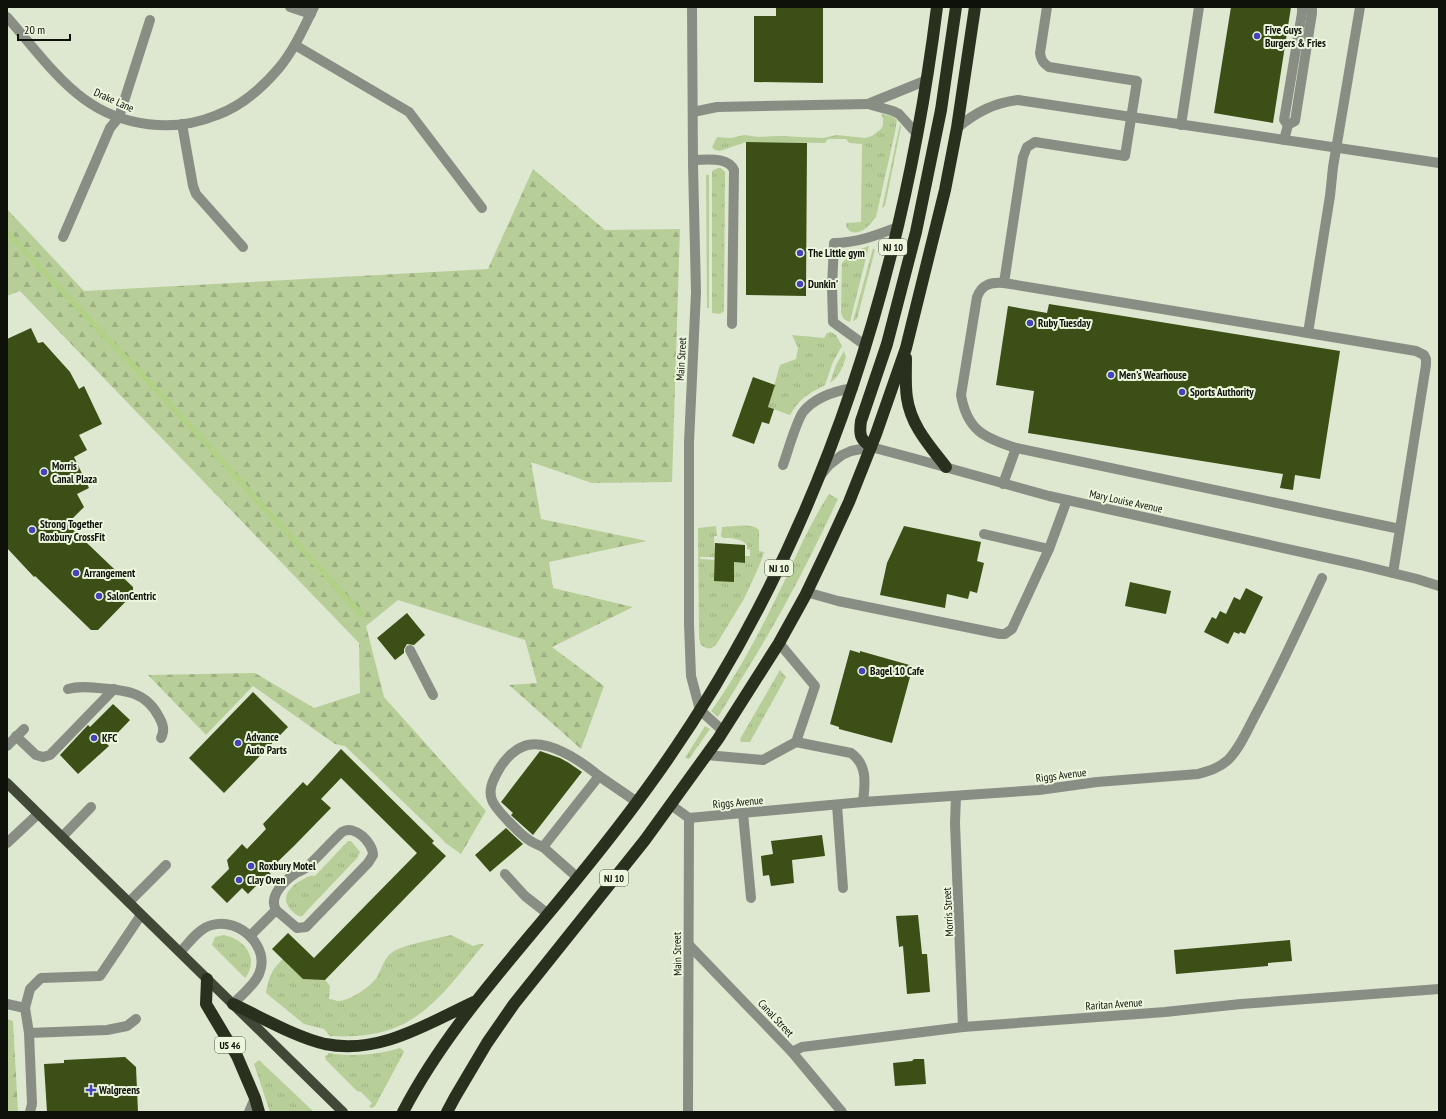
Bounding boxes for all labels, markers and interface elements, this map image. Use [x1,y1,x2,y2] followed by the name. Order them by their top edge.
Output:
[18,16,70,42] scale bar
[24,22,45,37] text: 20 m
[1265,23,1326,50] place label: Five Guys Burgers & Fries
[1252,31,1262,41] marker: Five Guys Burgers & Fries
[92,85,137,115] street label: Drake Lane
[879,239,907,255] road number: NJ 10
[808,246,865,260] place label: The Little gym
[795,248,805,258] marker: The Little gym
[808,277,838,291] place label: Dunkin'
[795,279,805,289] marker: Dunkin'
[1038,316,1091,330] place label: Ruby Tuesday
[1025,318,1035,328] marker: Ruby Tuesday
[673,337,689,381] street label: Main Street
[1119,368,1187,382] place label: Men's Wearhouse
[1106,370,1116,380] marker: Men's Wearhouse
[1190,385,1254,399] place label: Sports Authority
[1177,387,1187,397] marker: Sports Authority
[52,459,98,486] place label: Morris Canal Plaza
[39,467,49,477] marker: Morris Canal Plaza
[1088,486,1164,516] street label: Mary Louise Avenue
[40,517,106,544] place label: Strong Together Roxbury CrossFit
[27,525,37,535] marker: Strong Together Roxbury CrossFit
[765,560,793,576] road number: NJ 10
[83,566,136,580] place label: Arrangement
[71,568,81,578] marker: Arrangement
[107,589,156,603] place label: SalonCentric
[94,591,104,601] marker: SalonCentric
[870,664,924,678] place label: Bagel 10 Cafe
[857,666,867,676] marker: Bagel 10 Cafe
[245,730,287,757] place label: Advance Auto Parts
[102,731,117,745] place label: KFC
[89,733,99,743] marker: KFC
[233,738,243,748] marker: Advance Auto Parts
[1035,765,1087,785] street label: Riggs Avenue
[712,793,764,811] street label: Riggs Avenue
[259,859,316,873] place label: Roxbury Motel
[246,861,256,871] marker: Roxbury Motel
[600,870,628,886] road number: NJ 10
[247,873,285,887] place label: Clay Oven
[234,875,244,885] marker: Clay Oven
[940,887,956,937] street label: Morris Street
[670,932,684,976] street label: Main Street
[1085,995,1143,1013] street label: Raritan Avenue
[755,996,797,1040] street label: Canal Street
[215,1037,245,1053] road number: US 46
[98,1083,140,1097] place label: Walgreens
[86,1085,96,1095] marker: Walgreens

